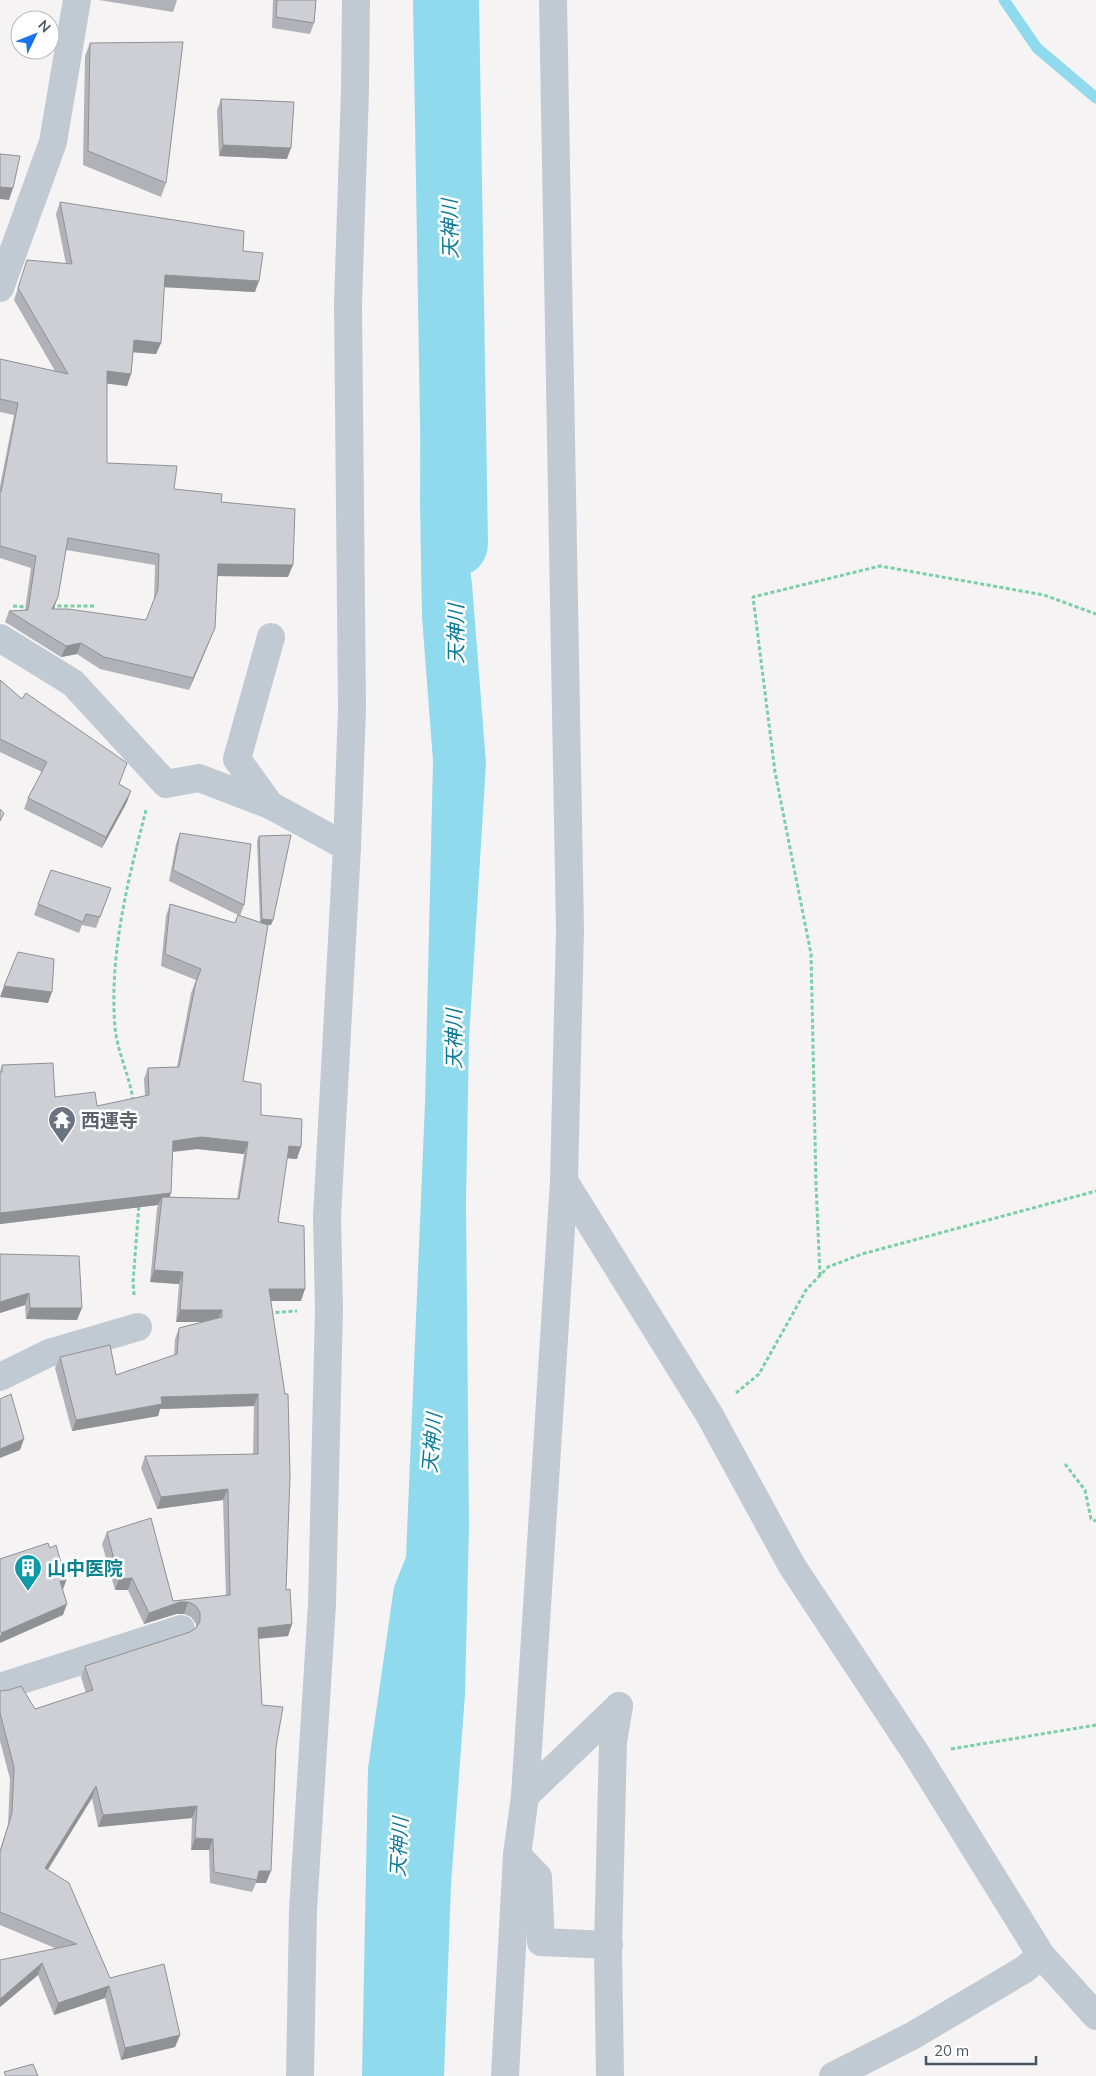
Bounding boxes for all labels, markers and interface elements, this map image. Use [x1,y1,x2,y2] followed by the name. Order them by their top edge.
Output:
[10,10,60,60] north arrow
[34,16,55,36] text: N
[436,197,463,259] water label: 天神川
[443,602,468,664] water label: 天神川
[441,1007,466,1069] water label: 天神川
[47,1105,77,1144] temple icon: 西運寺
[81,1108,138,1132] place label: 西運寺
[416,1410,447,1474] water label: 天神川
[13,1553,43,1592] building icon: 山中医院
[47,1556,123,1580] place label: 山中医院
[384,1814,413,1878] water label: 天神川
[926,2034,1036,2066] scale bar
[934,2041,969,2060] text: 20 m

